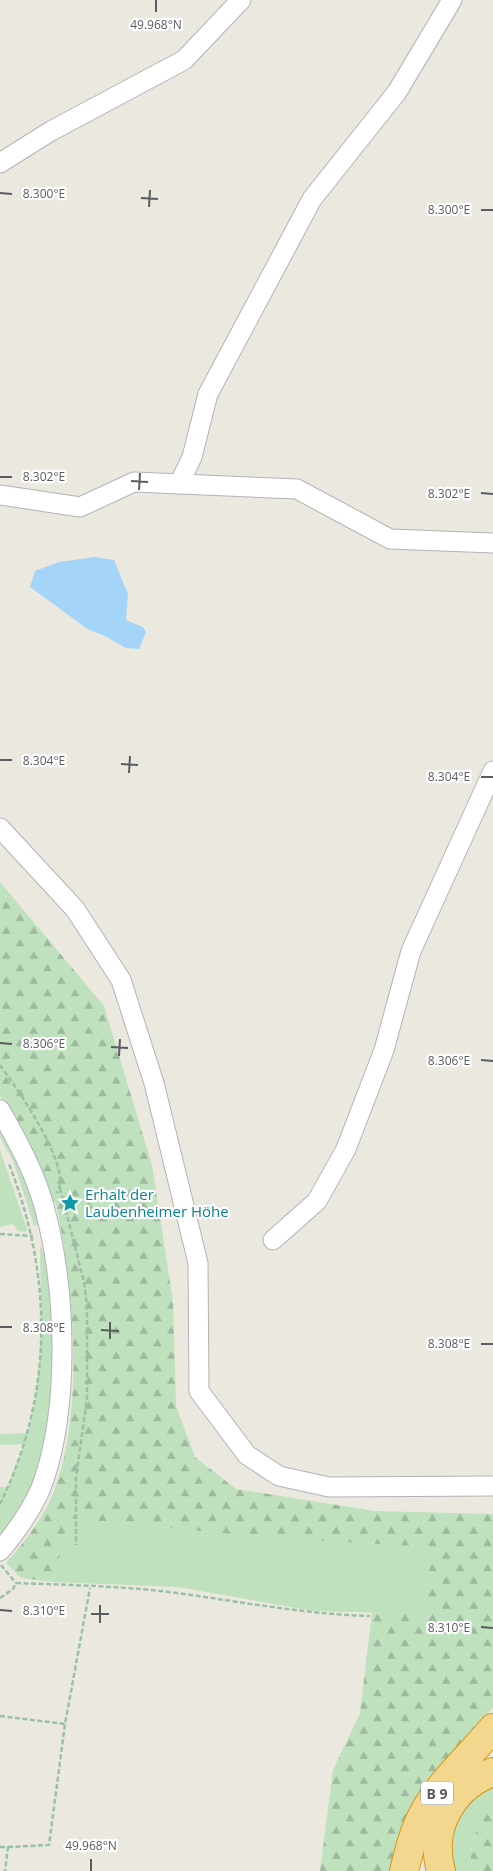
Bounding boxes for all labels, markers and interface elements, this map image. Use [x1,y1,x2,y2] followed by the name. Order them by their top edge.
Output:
[130,16,182,33] text: 49.968°N
[23,185,65,202] text: 8.300°E
[428,201,470,218] text: 8.300°E
[23,468,65,485] text: 8.302°E
[428,485,470,502] text: 8.302°E
[23,752,65,769] text: 8.304°E
[428,768,470,785] text: 8.304°E
[23,1035,65,1052] text: 8.306°E
[428,1052,470,1069] text: 8.306°E
[85,1184,229,1221] place label: Erhalt der Laubenheimer Höhe
[59,1192,81,1214] place icon: Erhalt der Laubenheimer Höhe
[23,1319,65,1336] text: 8.308°E
[428,1335,470,1352] text: 8.308°E
[23,1602,65,1619] text: 8.310°E
[428,1619,470,1636] text: 8.310°E
[421,1782,453,1805] road number: B 9
[65,1837,117,1854] text: 49.968°N

